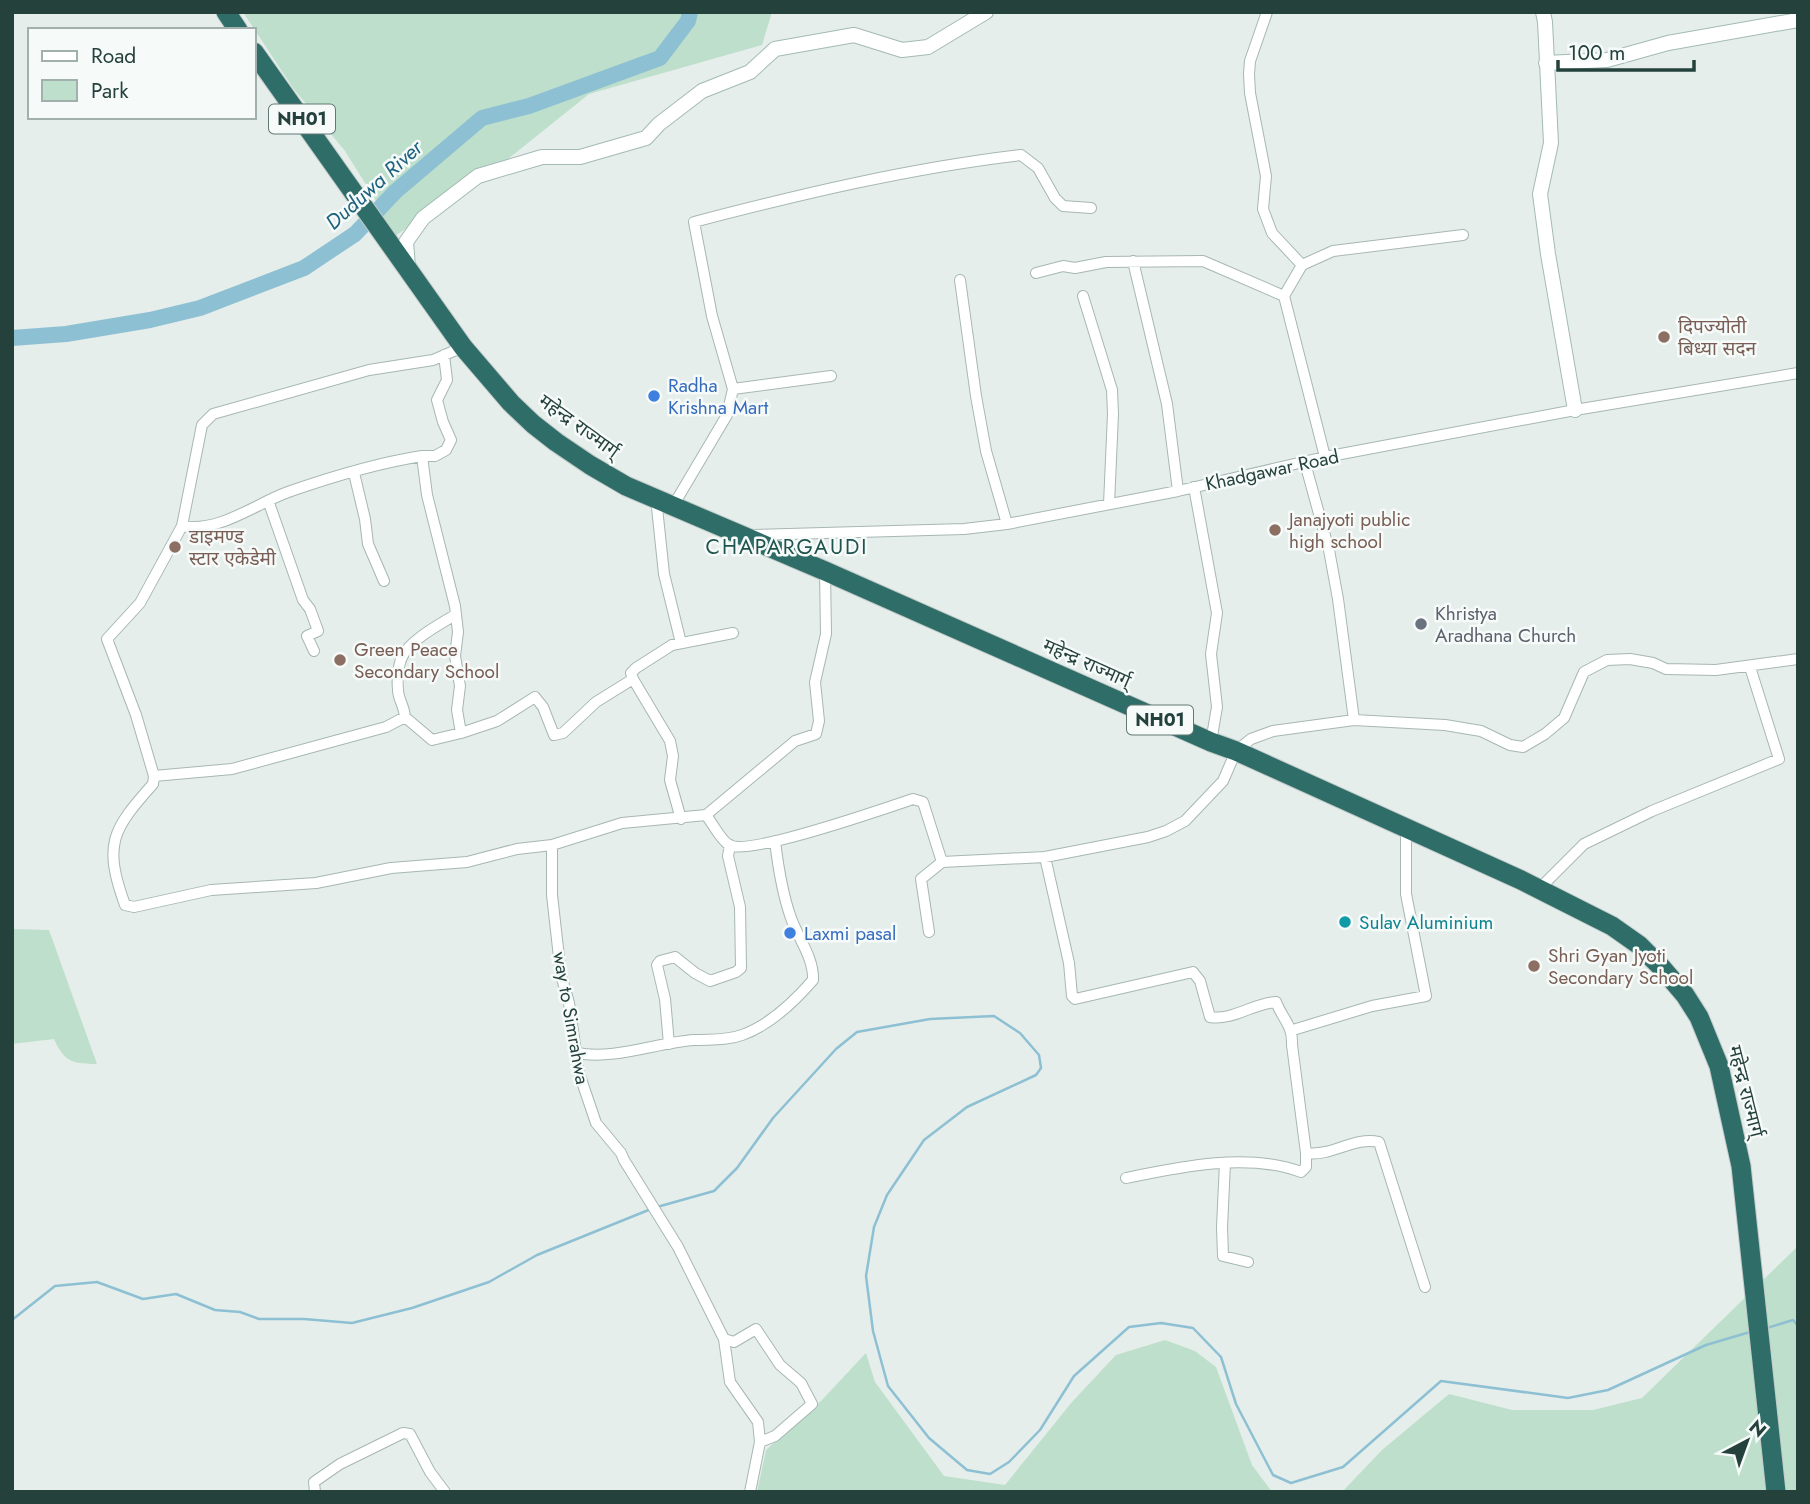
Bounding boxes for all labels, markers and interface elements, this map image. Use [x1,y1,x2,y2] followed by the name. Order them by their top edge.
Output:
[28,28,256,119] legend
[1558,28,1694,72] scale bar
[1568,38,1625,68] text: 100 m
[91,41,136,71] text: Road
[91,76,129,106] text: Park
[269,104,335,134] road number: NH01
[319,133,430,237] water label: Duduwa River
[1678,313,1756,362] place label: दिपज्योती बिध्या सदन
[1656,329,1672,345] marker: दिपज्योती बिध्या सदन
[668,372,769,421] place label: Radha Krishna Mart
[533,388,627,466] street label: महेन्द्र राज्मार्ग्
[646,388,662,404] marker: Radha Krishna Mart
[1203,443,1341,497] street label: Khadgawar Road
[1286,506,1410,555] place label: Janajyoti public high school
[1267,522,1283,538] marker: Janajyoti public high school
[188,523,277,572] place label: डाइमण्ड स्टार एकेडेमी
[706,532,869,562] district label: CHAPARGAUDI
[167,539,183,555] marker: डाइमण्ड स्टार एकेडेमी
[1435,600,1576,649] place label: Khristya Aradhana Church
[1413,616,1429,632] marker: Khristya Aradhana Church
[1039,632,1138,696] street label: महेन्द्र राज्मार्ग्
[354,636,499,685] place label: Green Peace Secondary School
[332,652,348,668] marker: Green Peace Secondary School
[1127,706,1193,734] road number: NH01
[1359,909,1493,936] place label: Sulav Aluminium
[1337,914,1353,930] marker: Sulav Aluminium
[804,920,896,947] place label: Laxmi pasal
[782,925,798,941] marker: Laxmi pasal
[1548,942,1693,991] place label: Shri Gyan Jyoti Secondary School
[546,949,596,1087] street label: way to Simrahwa
[1526,958,1542,974] marker: Shri Gyan Jyoti Secondary School
[1722,1042,1771,1143] street label: महेन्द्र राज्मार्ग्
[1712,1406,1782,1476] north arrow
[1743,1413,1772,1444] text: N

